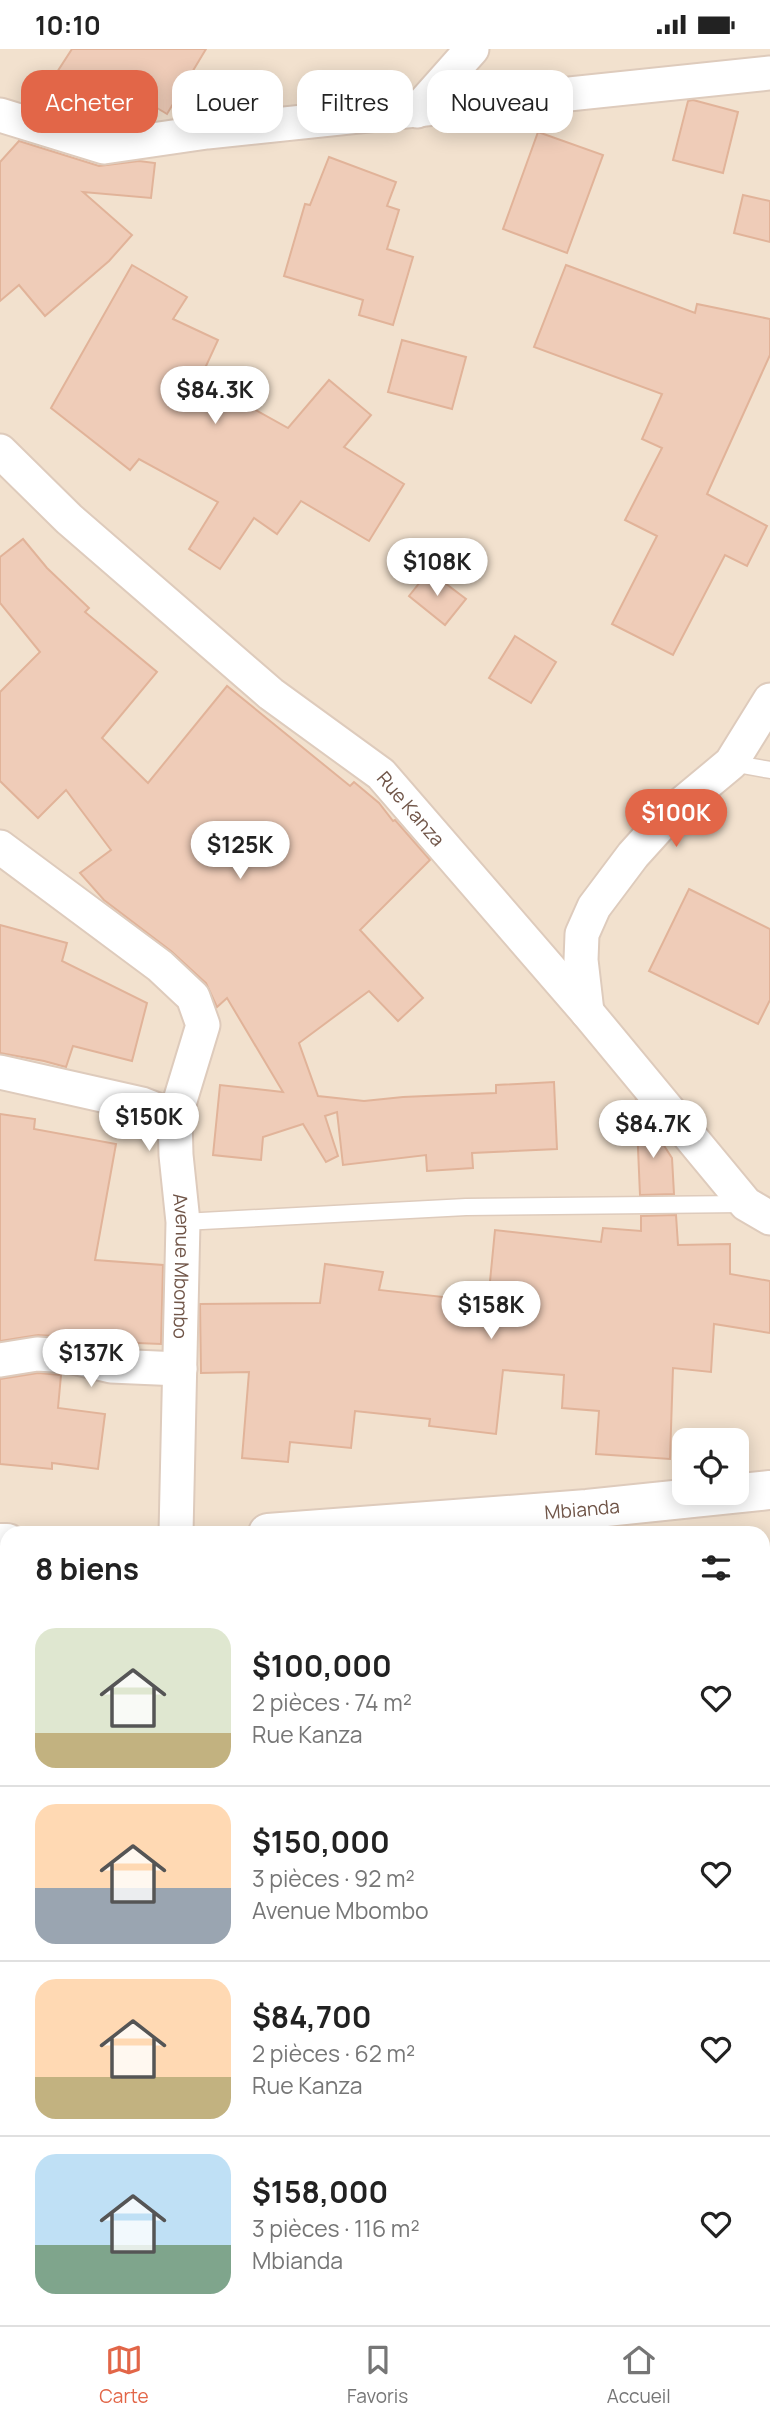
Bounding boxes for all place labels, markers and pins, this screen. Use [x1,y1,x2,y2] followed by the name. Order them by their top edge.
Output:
[158,367,272,426] pin: $84.3K
[388,539,486,598] pin: $108K
[627,789,725,849] pin: $100K
[191,821,289,881] pin: $125K
[100,1093,198,1153] pin: $150K
[596,1101,710,1160] pin: $84.7K
[442,1281,540,1341] pin: $158K
[42,1329,140,1389] pin: $137K

